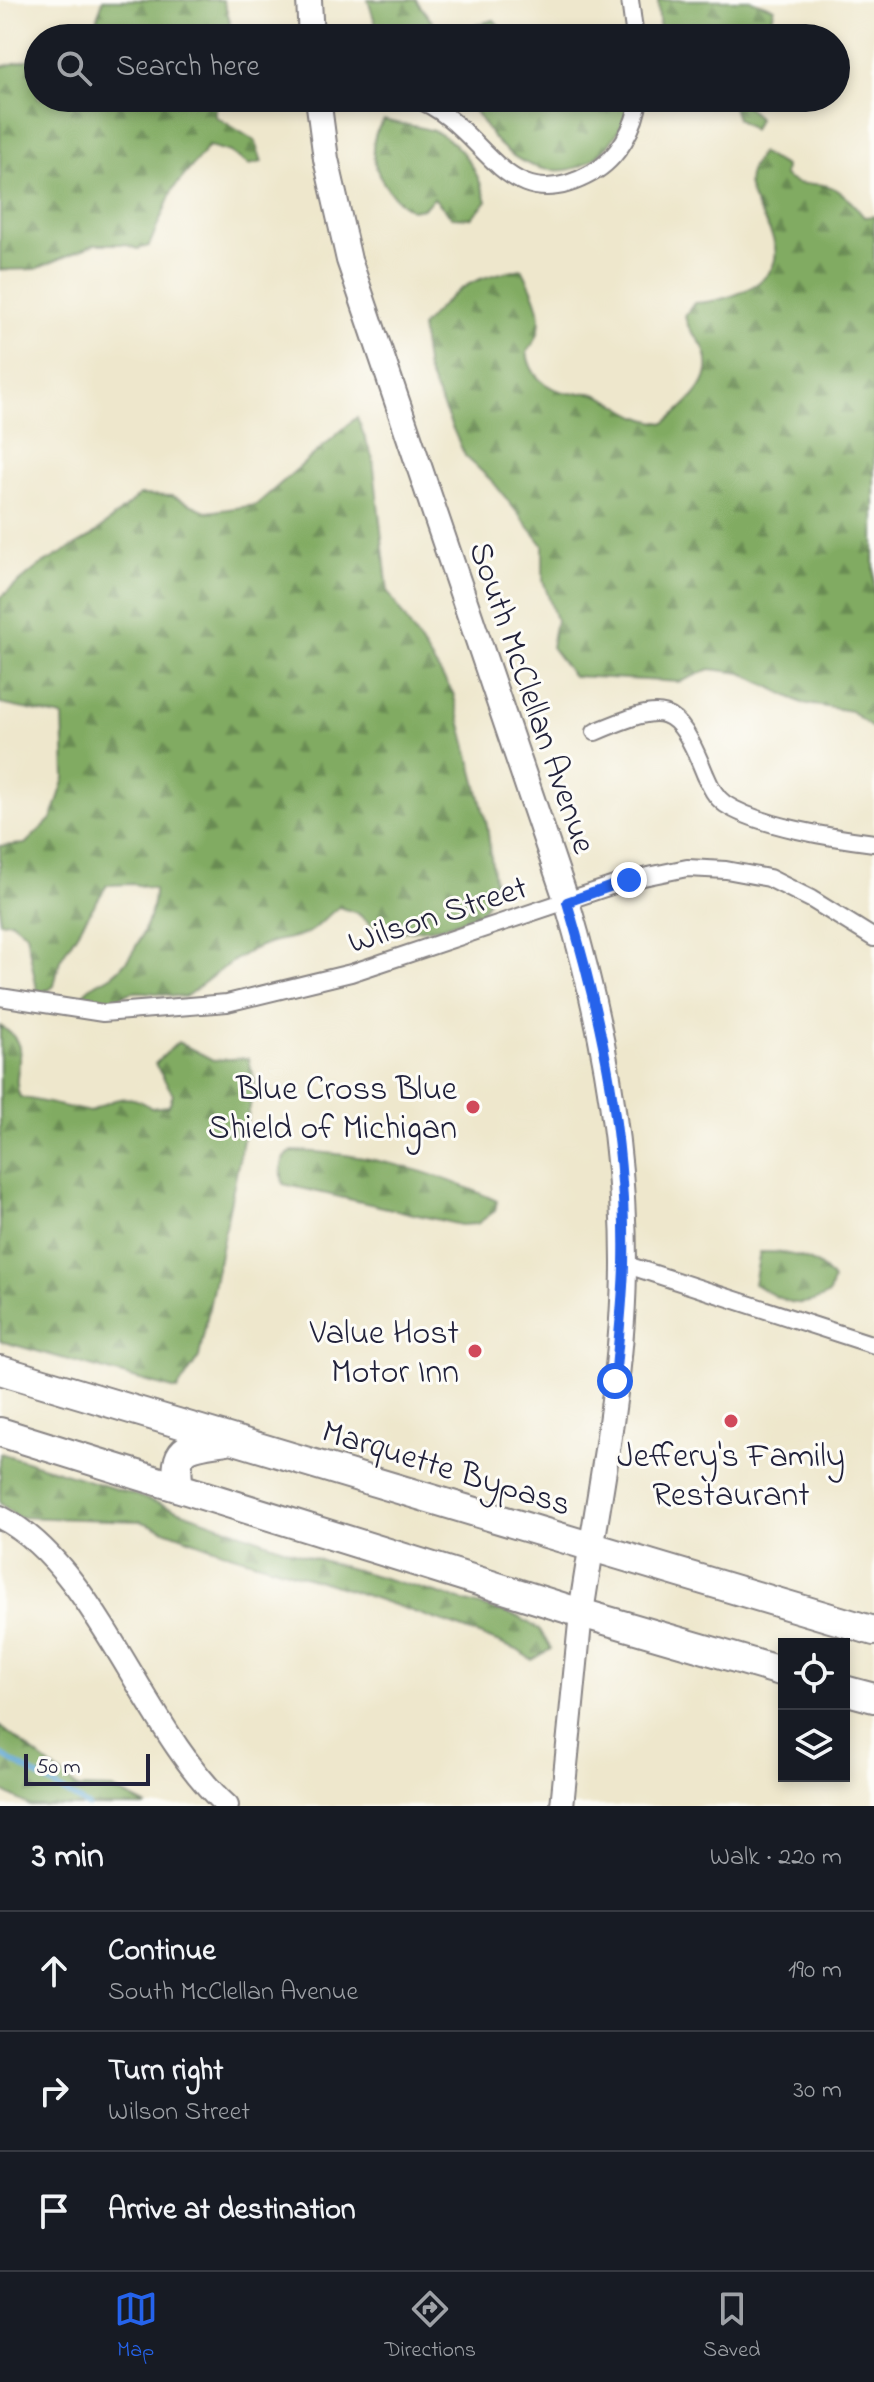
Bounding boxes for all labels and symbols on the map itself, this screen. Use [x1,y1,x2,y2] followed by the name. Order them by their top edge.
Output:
[453,536,607,862] street label: South McClellan Avenue
[611,862,647,898] route end
[342,864,534,969] street label: Wilson Street
[208,1066,458,1155] place label: Blue Cross Blue Shield of Michigan
[464,1098,482,1116] marker: Blue Cross Blue Shield of Michigan
[309,1310,459,1399] place label: Value Host Motor Inn
[466,1342,484,1360] marker: Value Host Motor Inn
[597,1363,633,1399] route start
[315,1408,577,1531] street label: Marquette Bypass
[722,1412,740,1430] marker: Jeffery's Family Restaurant
[617,1433,845,1522] place label: Jeffery's Family Restaurant
[24,1750,150,1786] scale bar

